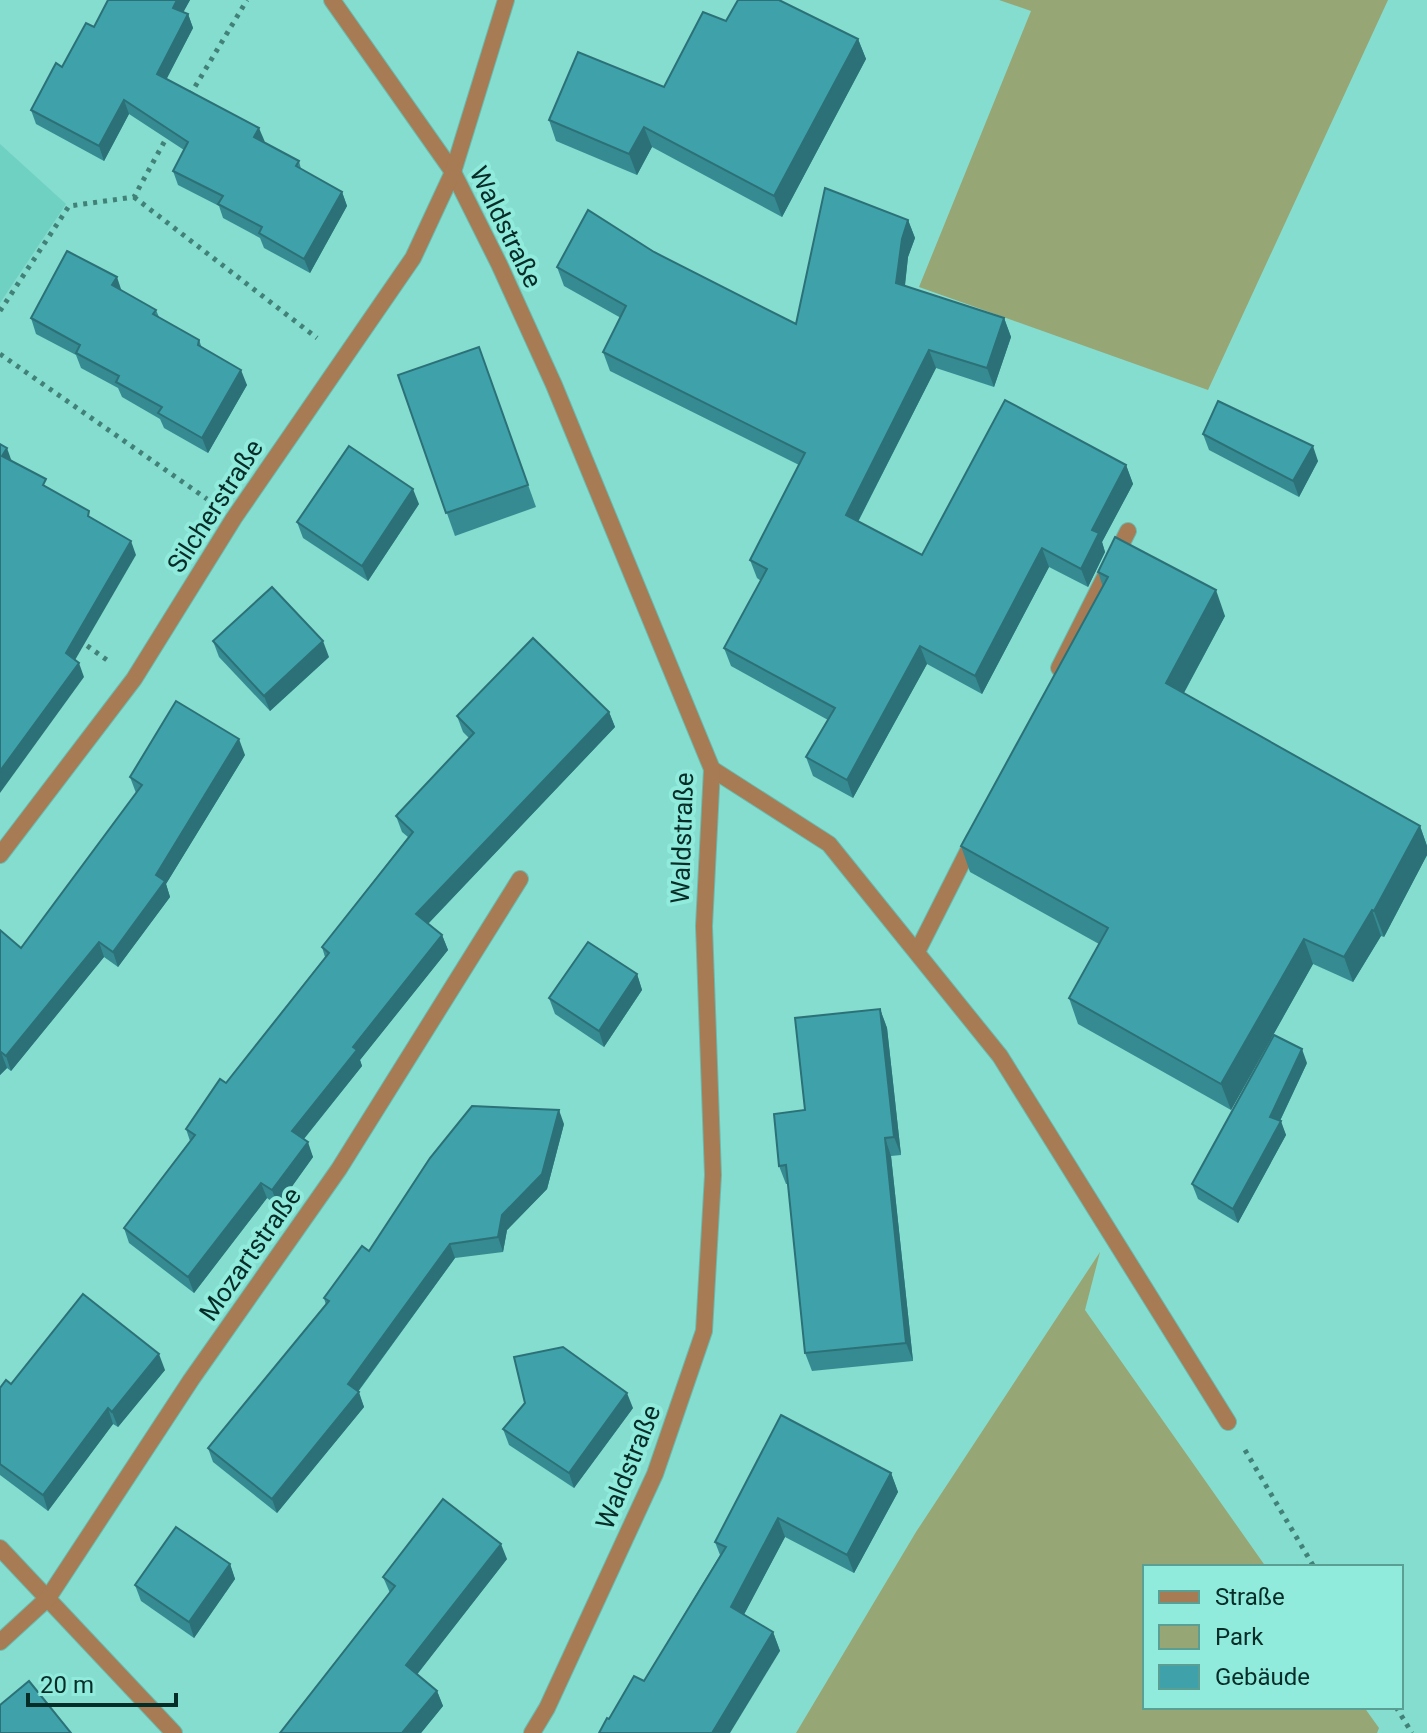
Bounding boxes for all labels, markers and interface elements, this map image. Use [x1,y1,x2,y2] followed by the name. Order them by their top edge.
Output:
[464,161,548,293] street label: Waldstraße
[161,434,269,578] street label: Silcherstraße
[665,772,699,904] street label: Waldstraße
[193,1182,307,1326] street label: Mozartstraße
[589,1400,667,1534] street label: Waldstraße
[1143,1565,1403,1709] legend
[1215,1583,1285,1611] text: Straße
[1215,1623,1264,1651] text: Park
[28,1657,176,1707] scale bar
[1215,1663,1310,1691] text: Gebäude
[40,1671,94,1699] text: 20 m

